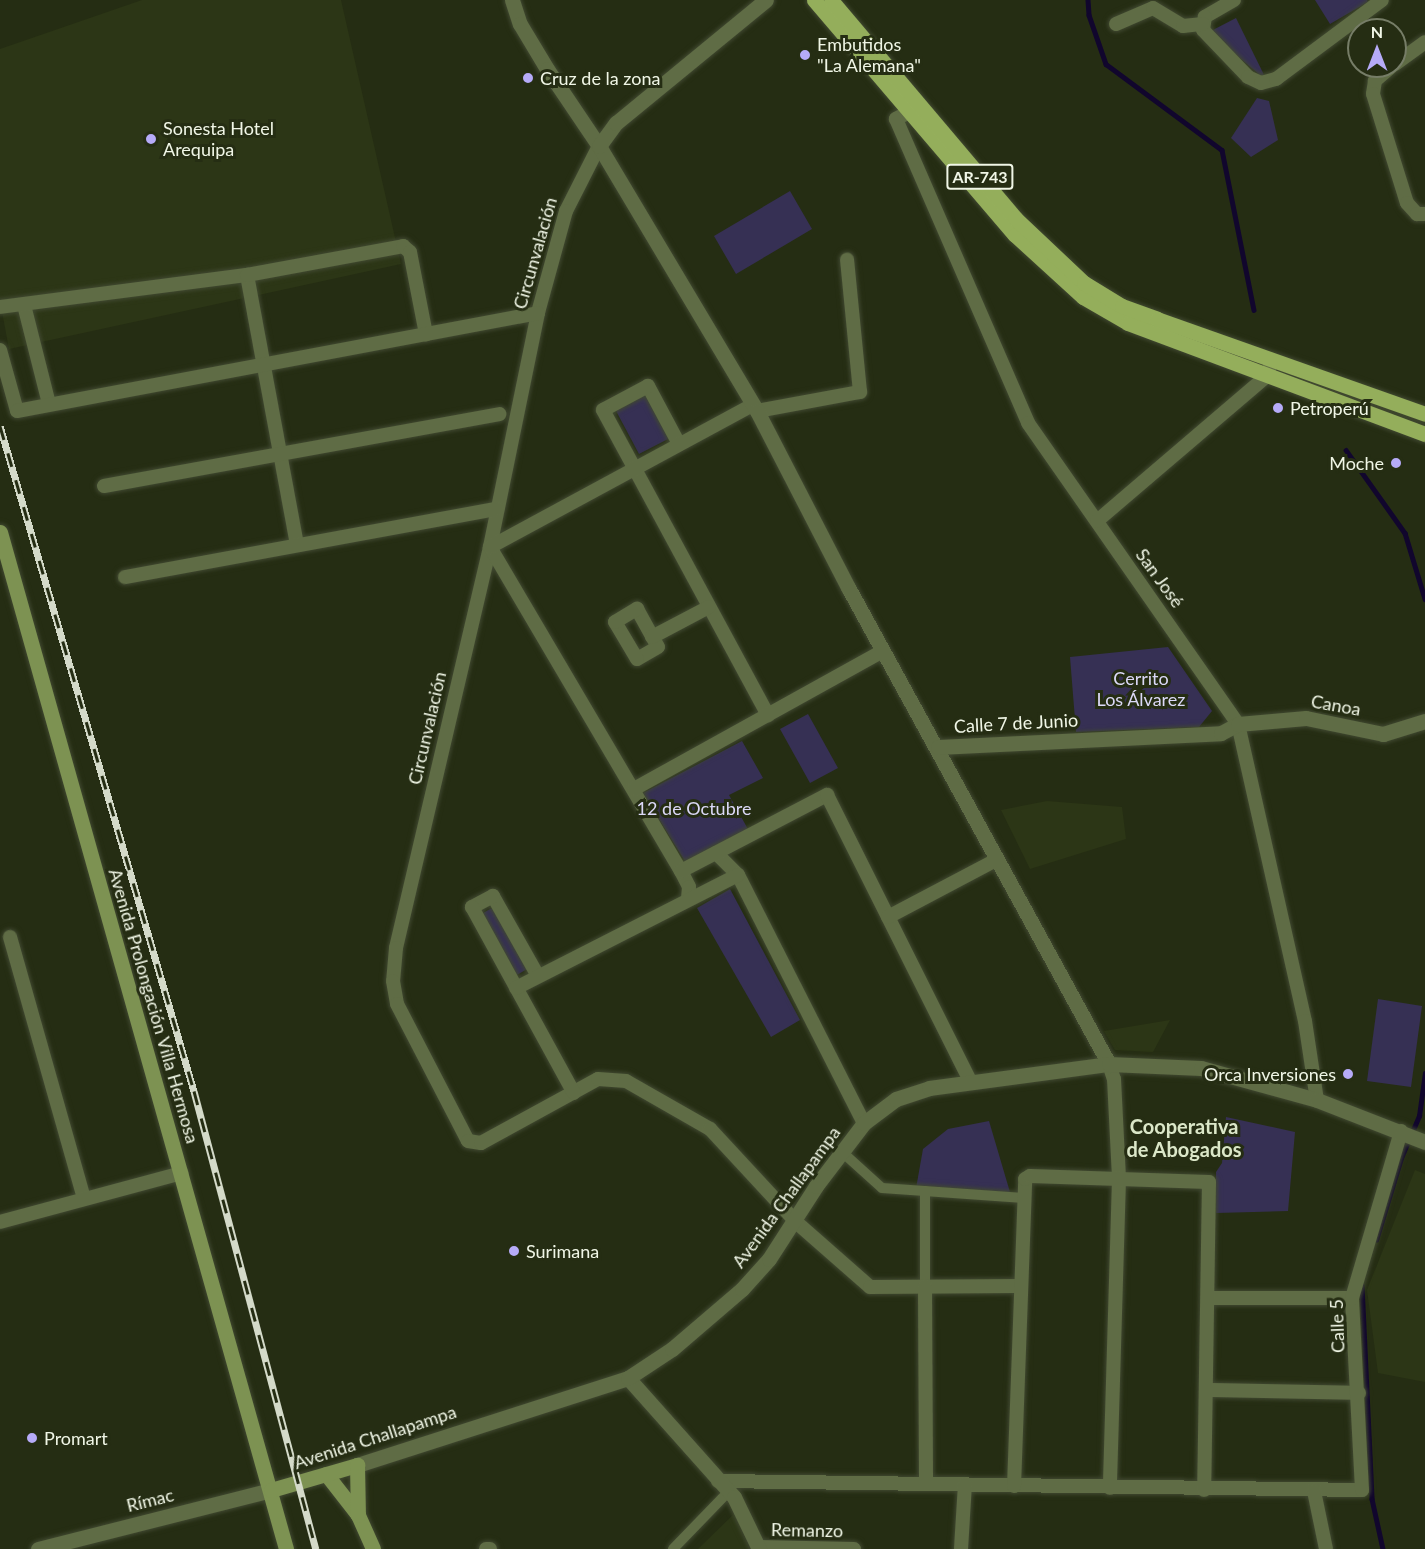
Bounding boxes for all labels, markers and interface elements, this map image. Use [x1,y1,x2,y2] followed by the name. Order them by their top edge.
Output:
[1347,18,1407,78] north arrow
[1371,22,1383,41] text: N
[817,34,922,76] place label: Embutidos "La Alemana"
[798,48,812,62] marker: Embutidos "La Alemana"
[540,67,660,89] place label: Cruz de la zona
[521,71,535,85] marker: Cruz de la zona
[163,118,274,160] place label: Sonesta Hotel Arequipa
[144,132,158,146] marker: Sonesta Hotel Arequipa
[946,164,1014,190] road number: AR-743
[509,195,561,311] street label: Circunvalación
[1290,397,1369,419] place label: Petroperú
[1271,401,1285,415] marker: Petroperú
[1329,452,1384,474] place label: Moche
[1389,456,1403,470] marker: Moche
[1131,544,1189,612] street label: San José
[1096,668,1186,710] park label: Cerrito Los Álvarez
[403,669,451,787] street label: Circunvalación
[1309,690,1363,720] street label: Canoa
[953,709,1079,737] street label: Calle 7 de Junio
[637,797,751,819] park label: 12 de Octubre
[104,866,204,1146] street label: Avenida Prolongación Villa Hermosa
[1204,1063,1336,1085] place label: Orca Inversiones
[1341,1067,1355,1081] marker: Orca Inversiones
[1126,1114,1242,1161] district label: Cooperativa de Abogados
[727,1122,845,1272] street label: Avenida Challapampa
[526,1240,599,1262] place label: Surimana
[507,1244,521,1258] marker: Surimana
[1325,1299,1349,1353] street label: Calle 5
[291,1401,459,1473] street label: Avenida Challapampa
[44,1427,108,1449] place label: Promart
[25,1431,39,1445] marker: Promart
[124,1484,176,1516] street label: Rímac
[771,1519,843,1541] street label: Remanzo

